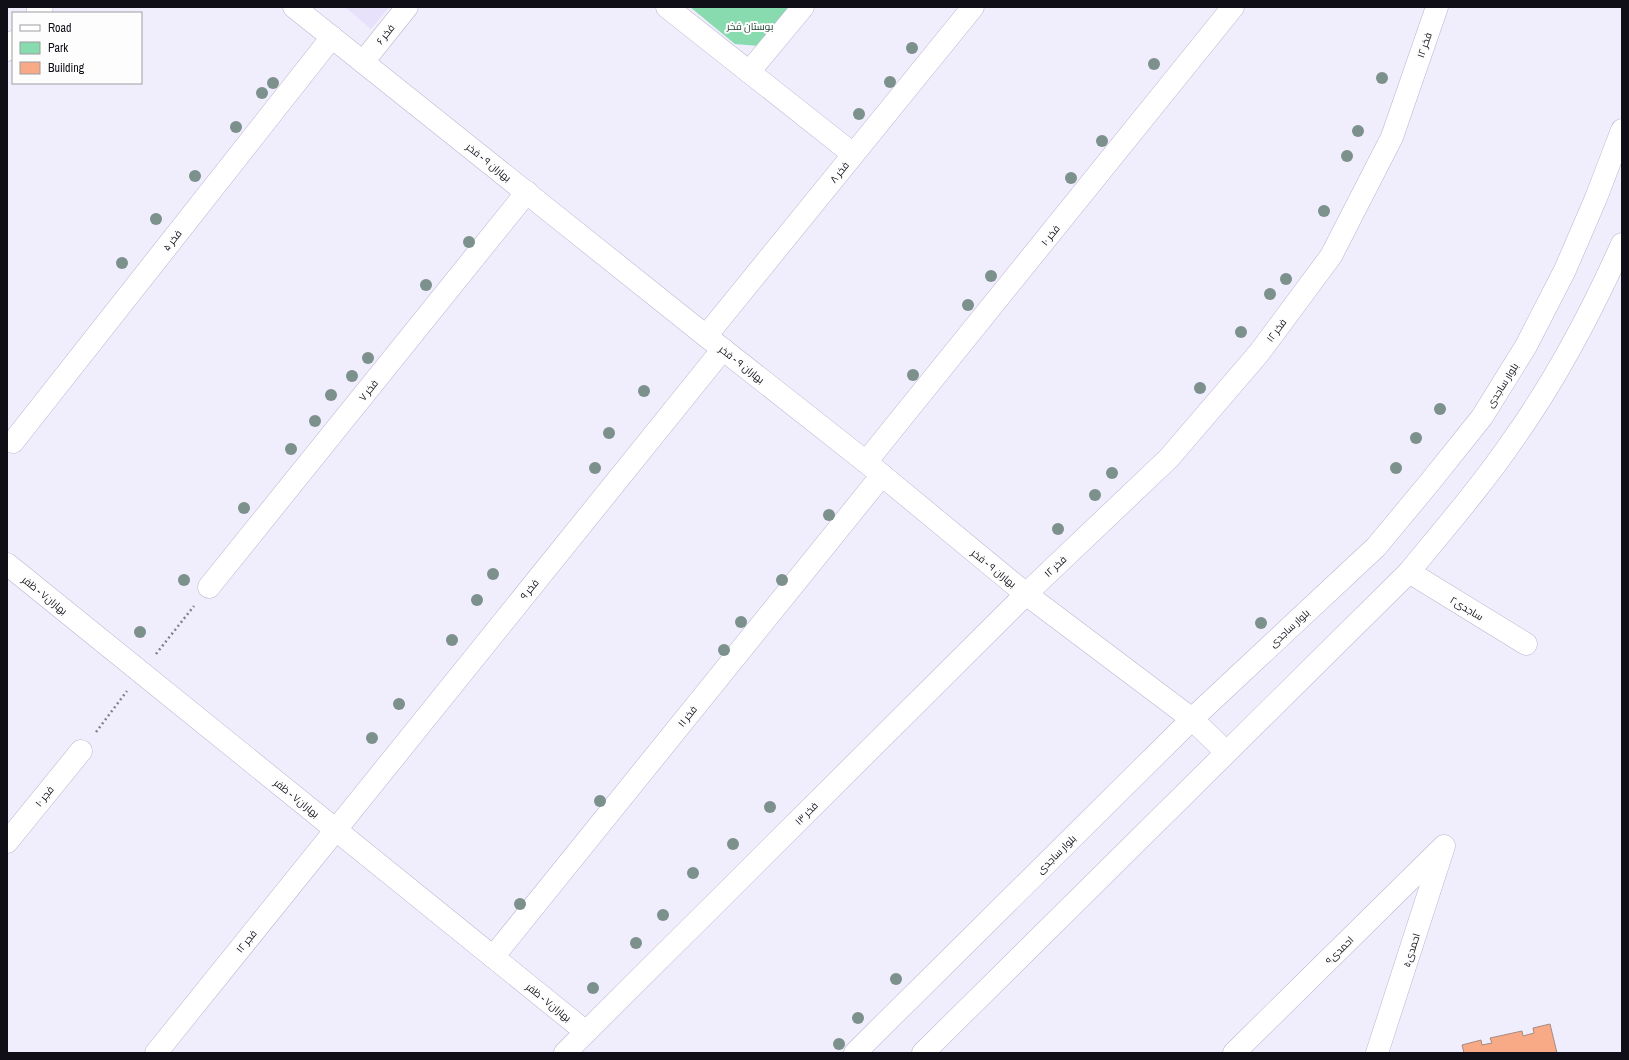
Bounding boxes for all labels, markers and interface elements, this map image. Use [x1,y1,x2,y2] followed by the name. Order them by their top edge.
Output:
[12,12,142,84] legend
[48,20,72,36] text: Road
[726,20,773,33] park label: بوستان فخر
[373,22,397,47] street label: فخر ۶
[1414,31,1435,59] street label: فخر ۱۲
[48,40,68,56] text: Park
[48,60,85,76] text: Building
[463,140,514,184] street label: بهاران ۹ - فخر
[827,159,852,186] street label: فخر ۸
[1038,222,1063,248] street label: فخر ۱۰
[160,227,185,253] street label: فخر ۵
[1263,316,1289,345] street label: فخر ۱۲
[716,342,767,386] street label: بهاران ۹ - فخر
[1484,361,1521,410] street label: بلوار ساجدی
[356,377,381,404] street label: فخر ۷
[968,546,1019,590] street label: بهاران ۹ - فخر
[1041,553,1069,580] street label: فخر ۱۲
[19,573,70,618] street label: بهاران۷ - ظفر
[517,576,542,602] street label: فخر ۹
[1448,593,1486,623] street label: ساجدی۲
[1267,606,1312,650] street label: بلوار ساجدی
[675,703,700,730] street label: فخر ۱۱
[271,776,322,821] street label: بهاران۷ - ظفر
[32,783,57,809] street label: فجر ۱۰
[792,799,821,828] street label: فخر ۱۳
[1034,832,1079,877] street label: بلوار ساجدی
[233,927,260,955] street label: فجر ۱۲
[1400,932,1423,969] street label: احمدی۵
[1323,934,1356,967] street label: احمدی۹
[523,980,574,1025] street label: بهاران۷ - ظفر

